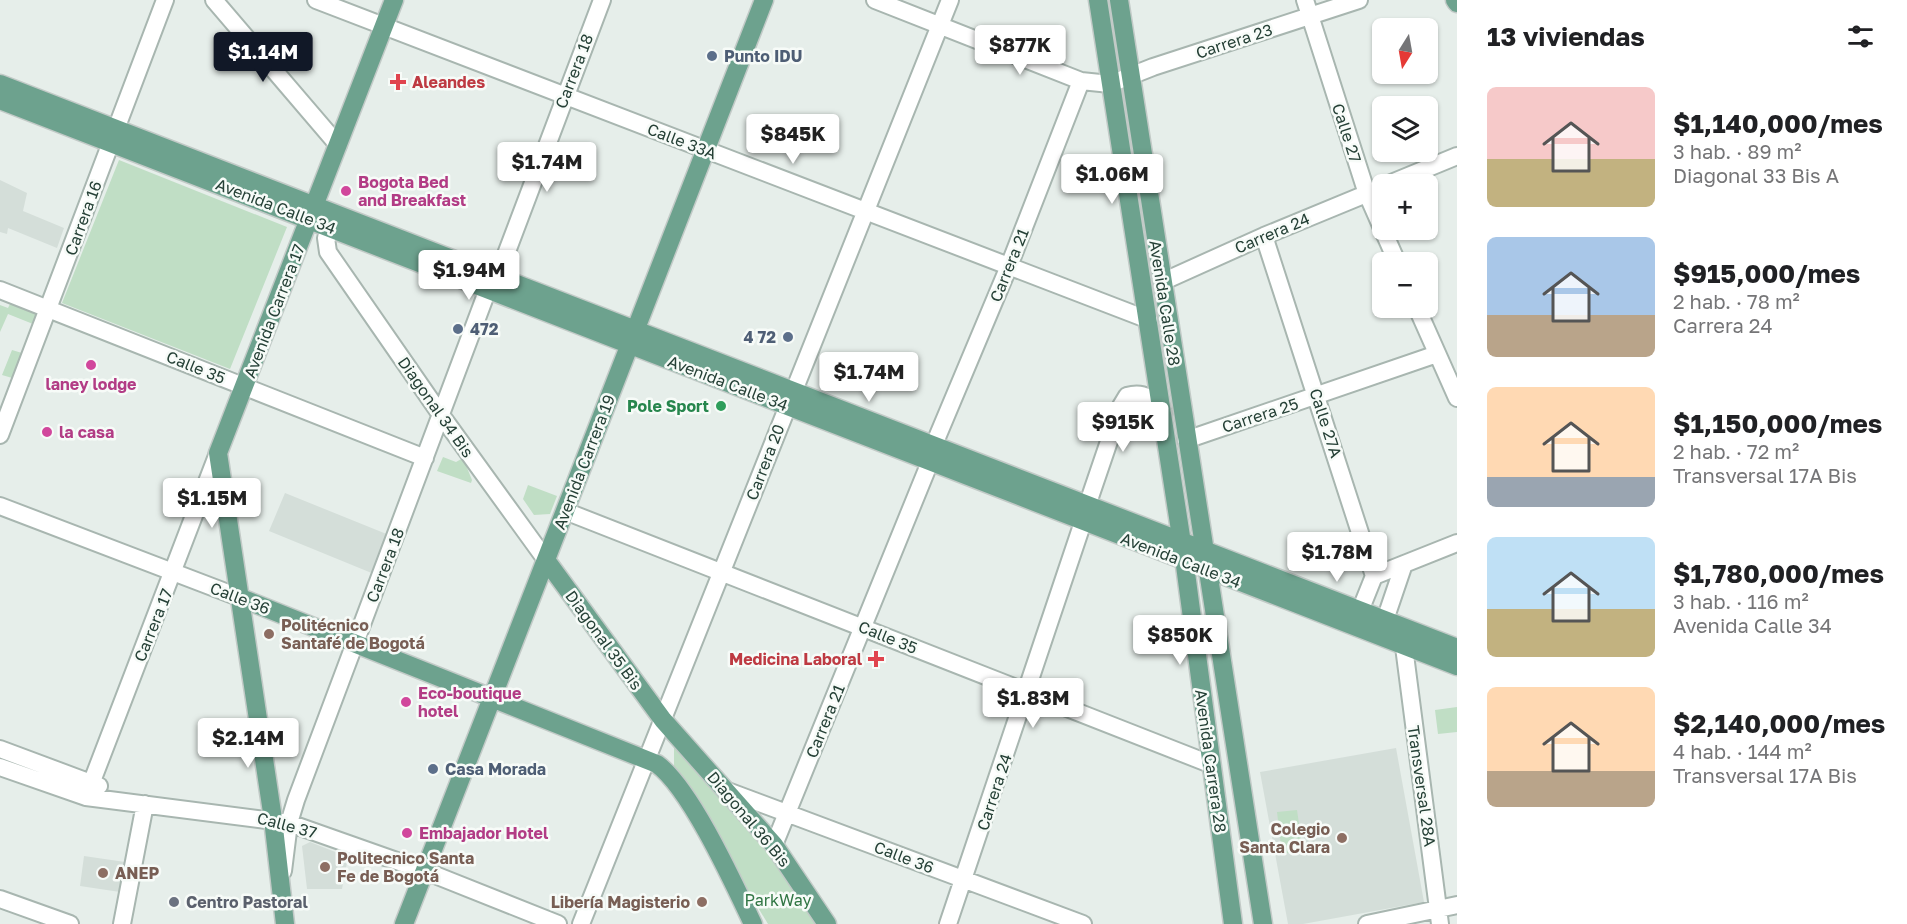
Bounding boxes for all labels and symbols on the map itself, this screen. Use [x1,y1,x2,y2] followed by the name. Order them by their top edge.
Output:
[1372,18,1438,84] north arrow
[1193,19,1275,63] street label: Carrera 23
[978,25,1062,76] pin: $877K
[551,31,597,111] street label: Carrera 18
[214,32,312,83] pin: $1.14M
[724,46,802,66] place label: Punto IDU
[705,49,719,63] marker: Punto IDU
[412,72,485,92] place label: Aleandes
[389,73,407,91] marker: Aleandes
[1328,101,1366,165] street label: Calle 27
[751,114,835,165] pin: $845K
[644,119,720,163] street label: Calle 33A
[498,142,596,193] pin: $1.74M
[1063,154,1161,205] pin: $1.06M
[358,172,466,210] place label: Bogota Bed and Breakfast
[213,174,339,238] street label: Avenida Calle 34
[60,178,106,258] street label: Carrera 16
[339,184,353,198] marker: Bogota Bed and Breakfast
[1231,208,1313,258] street label: Carrera 24
[985,225,1033,305] street label: Carrera 21
[1145,239,1185,367] street label: Avenida Calle 28
[239,241,309,381] street label: Avenida Carrera 17
[420,250,518,301] pin: $1.94M
[470,319,499,339] place label: 472
[451,322,465,336] marker: 472
[744,327,776,347] place label: 4 72
[781,330,795,344] marker: 4 72
[164,346,228,388] street label: Calle 35
[665,351,791,415] street label: Avenida Calle 34
[820,352,918,403] pin: $1.74M
[394,353,478,461] street label: Diagonal 34 Bis
[84,358,98,372] marker: laney lodge
[45,374,137,394] place label: laney lodge
[1305,386,1347,460] street label: Calle 27A
[549,392,619,532] street label: Avenida Carrera 19
[1219,393,1301,437] street label: Carrera 25
[627,396,709,416] place label: Pole Sport
[714,399,728,413] marker: Pole Sport
[1081,402,1165,453] pin: $915K
[741,421,789,503] street label: Carrera 20
[59,422,114,442] place label: la casa
[40,425,54,439] marker: la casa
[163,478,261,529] pin: $1.15M
[362,525,408,605] street label: Carrera 18
[1118,528,1244,592] street label: Avenida Calle 34
[1288,532,1386,583] pin: $1.78M
[207,577,273,619] street label: Calle 36
[129,586,177,664] street label: Carrera 17
[561,586,647,694] street label: Diagonal 35 Bis
[281,615,425,653] place label: Politécnico Santafé de Bogotá
[1138,615,1222,666] pin: $850K
[856,616,920,658] street label: Calle 35
[262,627,276,641] marker: Politécnico Santafé de Bogotá
[729,649,863,669] place label: Medicina Laboral
[867,650,885,668] marker: Medicina Laboral
[984,678,1082,729] pin: $1.83M
[801,681,849,761] street label: Carrera 21
[418,683,521,721] place label: Eco-boutique hotel
[1191,688,1231,834] street label: Avenida Carrera 28
[399,695,413,709] marker: Eco-boutique hotel
[199,718,297,769] pin: $2.14M
[1404,724,1440,848] street label: Transversal 28A
[972,751,1016,833] street label: Carrera 24
[445,759,546,779] place label: Casa Morada
[426,762,440,776] marker: Casa Morada
[703,767,795,871] street label: Diagonal 36 Bis
[255,807,319,843] street label: Calle 37
[1239,819,1330,857] place label: Colegio Santa Clara
[419,823,549,843] place label: Embajador Hotel
[400,826,414,840] marker: Embajador Hotel
[1335,831,1349,845] marker: Colegio Santa Clara
[871,836,937,878] street label: Calle 36
[337,848,474,886] place label: Politecnico Santa Fe de Bogotá
[318,860,332,874] marker: Politecnico Santa Fe de Bogotá
[115,863,160,883] place label: ANEP
[96,866,110,880] marker: ANEP
[744,890,812,910] park label: ParkWay
[186,892,308,912] place label: Centro Pastoral
[551,892,690,912] place label: Libería Magisterio
[167,895,181,909] marker: Centro Pastoral
[695,895,709,909] marker: Libería Magisterio

